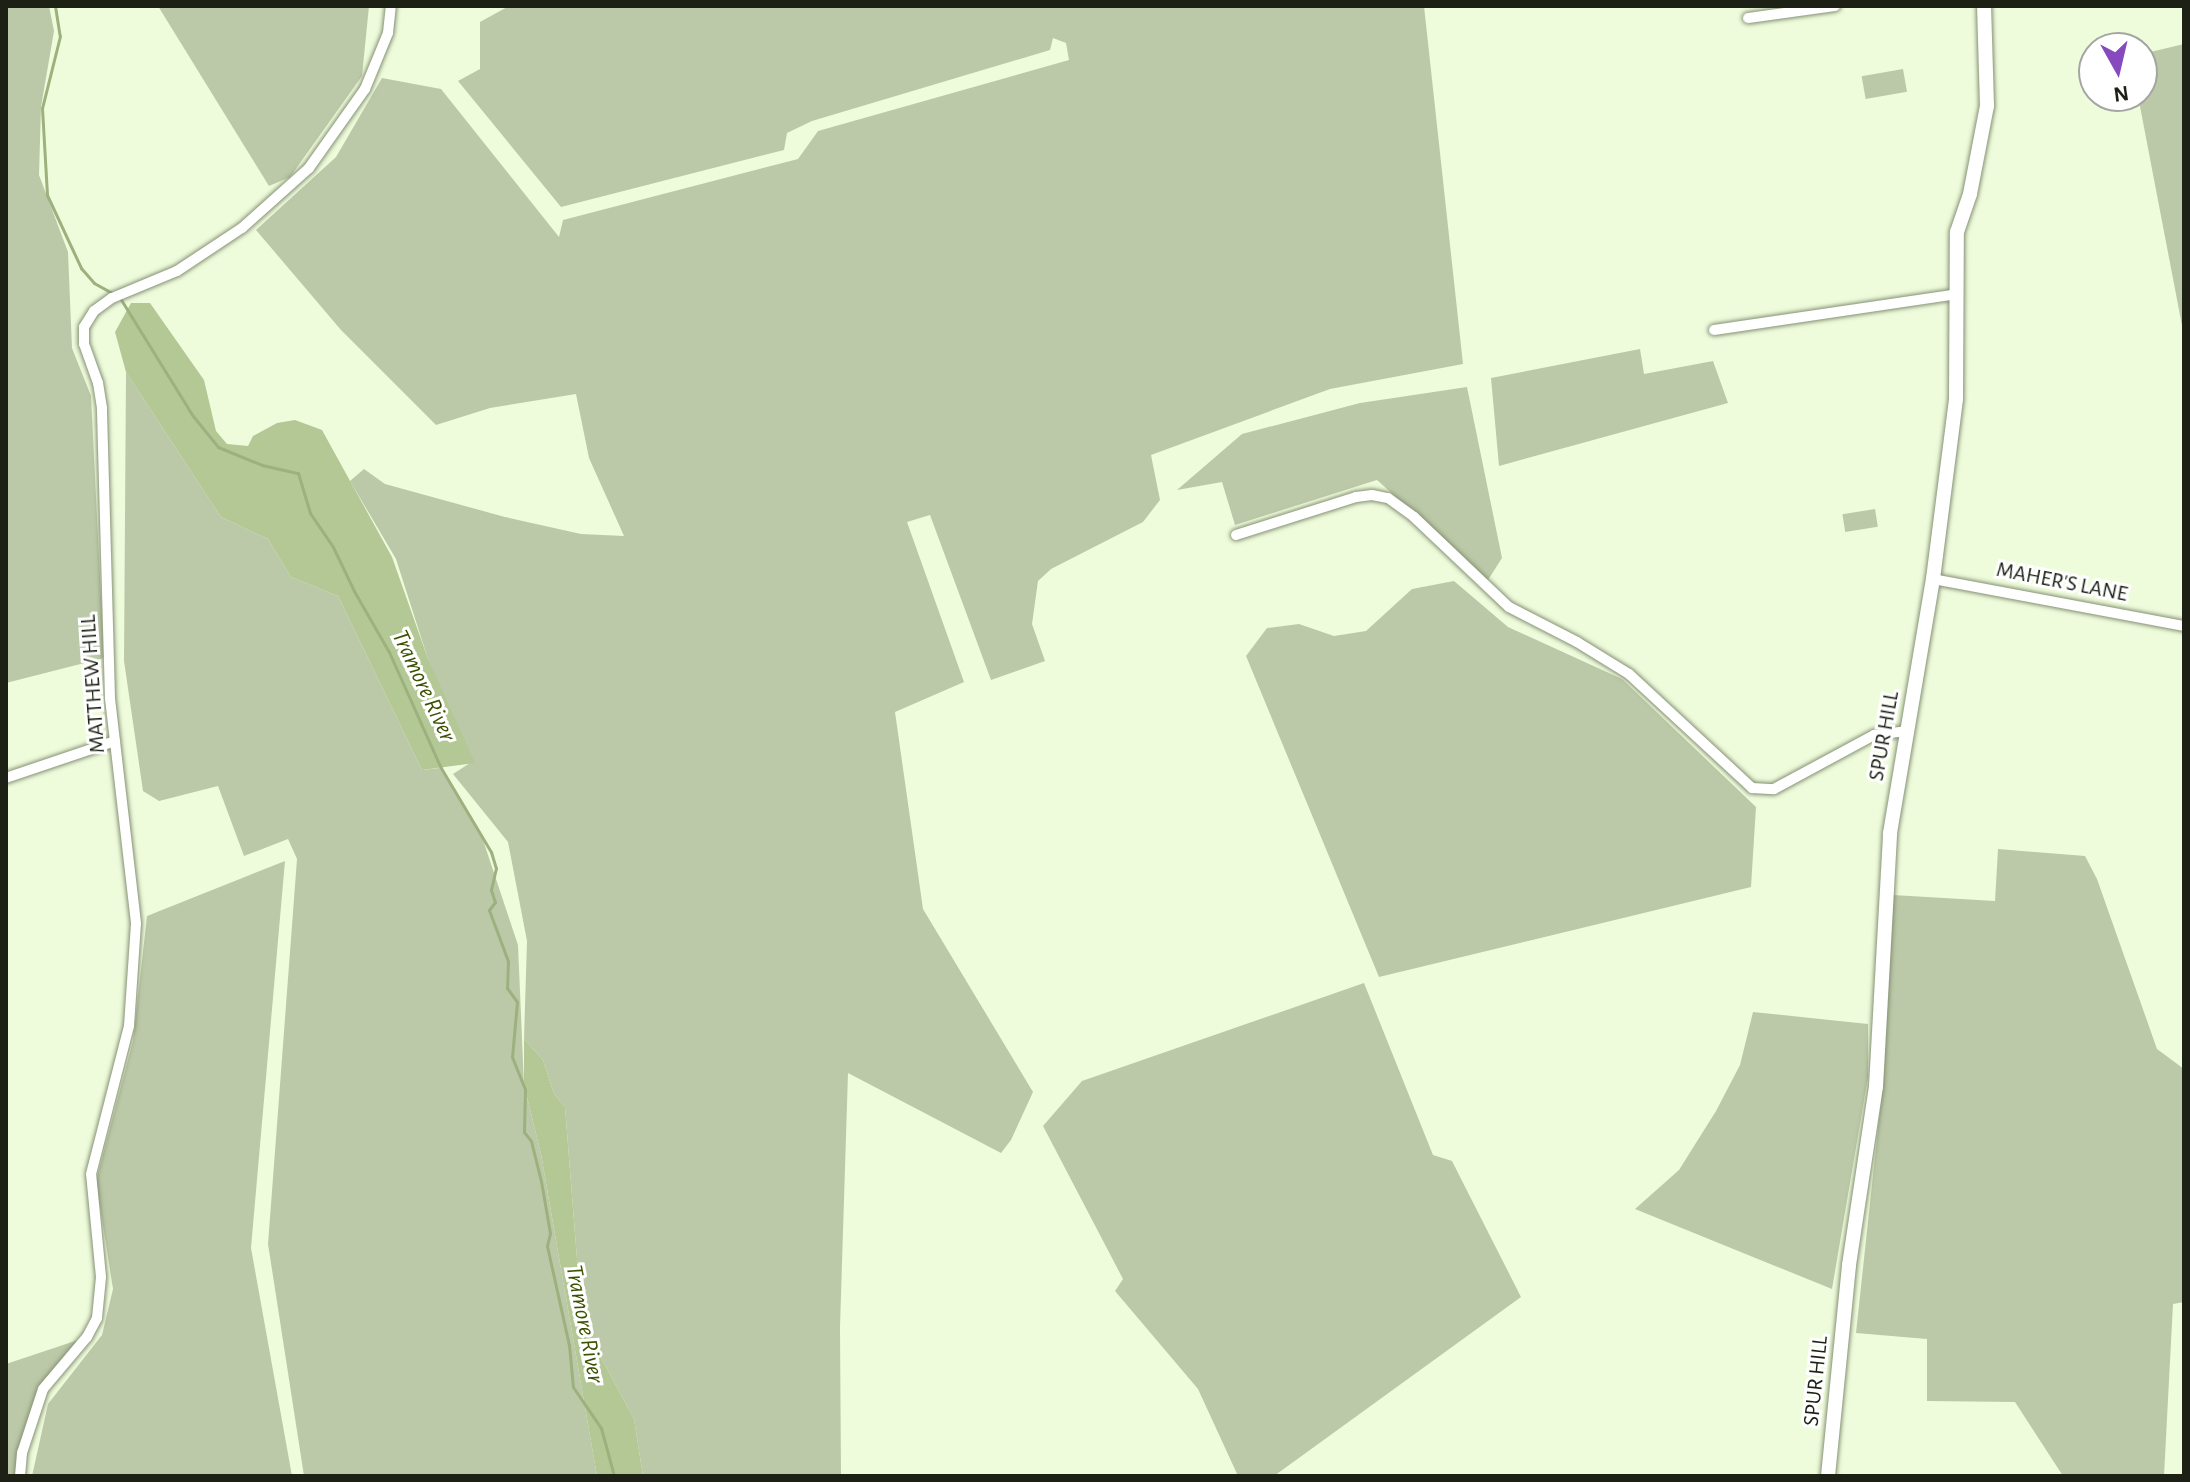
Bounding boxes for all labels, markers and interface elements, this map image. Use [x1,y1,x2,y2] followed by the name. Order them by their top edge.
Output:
[2078,32,2158,112] north arrow
[2112,82,2130,106] text: N
[1994,556,2130,608] street label: MAHER'S LANE
[75,614,111,754] street label: MATTHEW HILL
[385,626,461,746] water label: Tramore River
[1863,689,1905,783] street label: SPUR HILL
[558,1263,610,1385] water label: Tramore River
[1798,1335,1834,1427] street label: SPUR HILL

